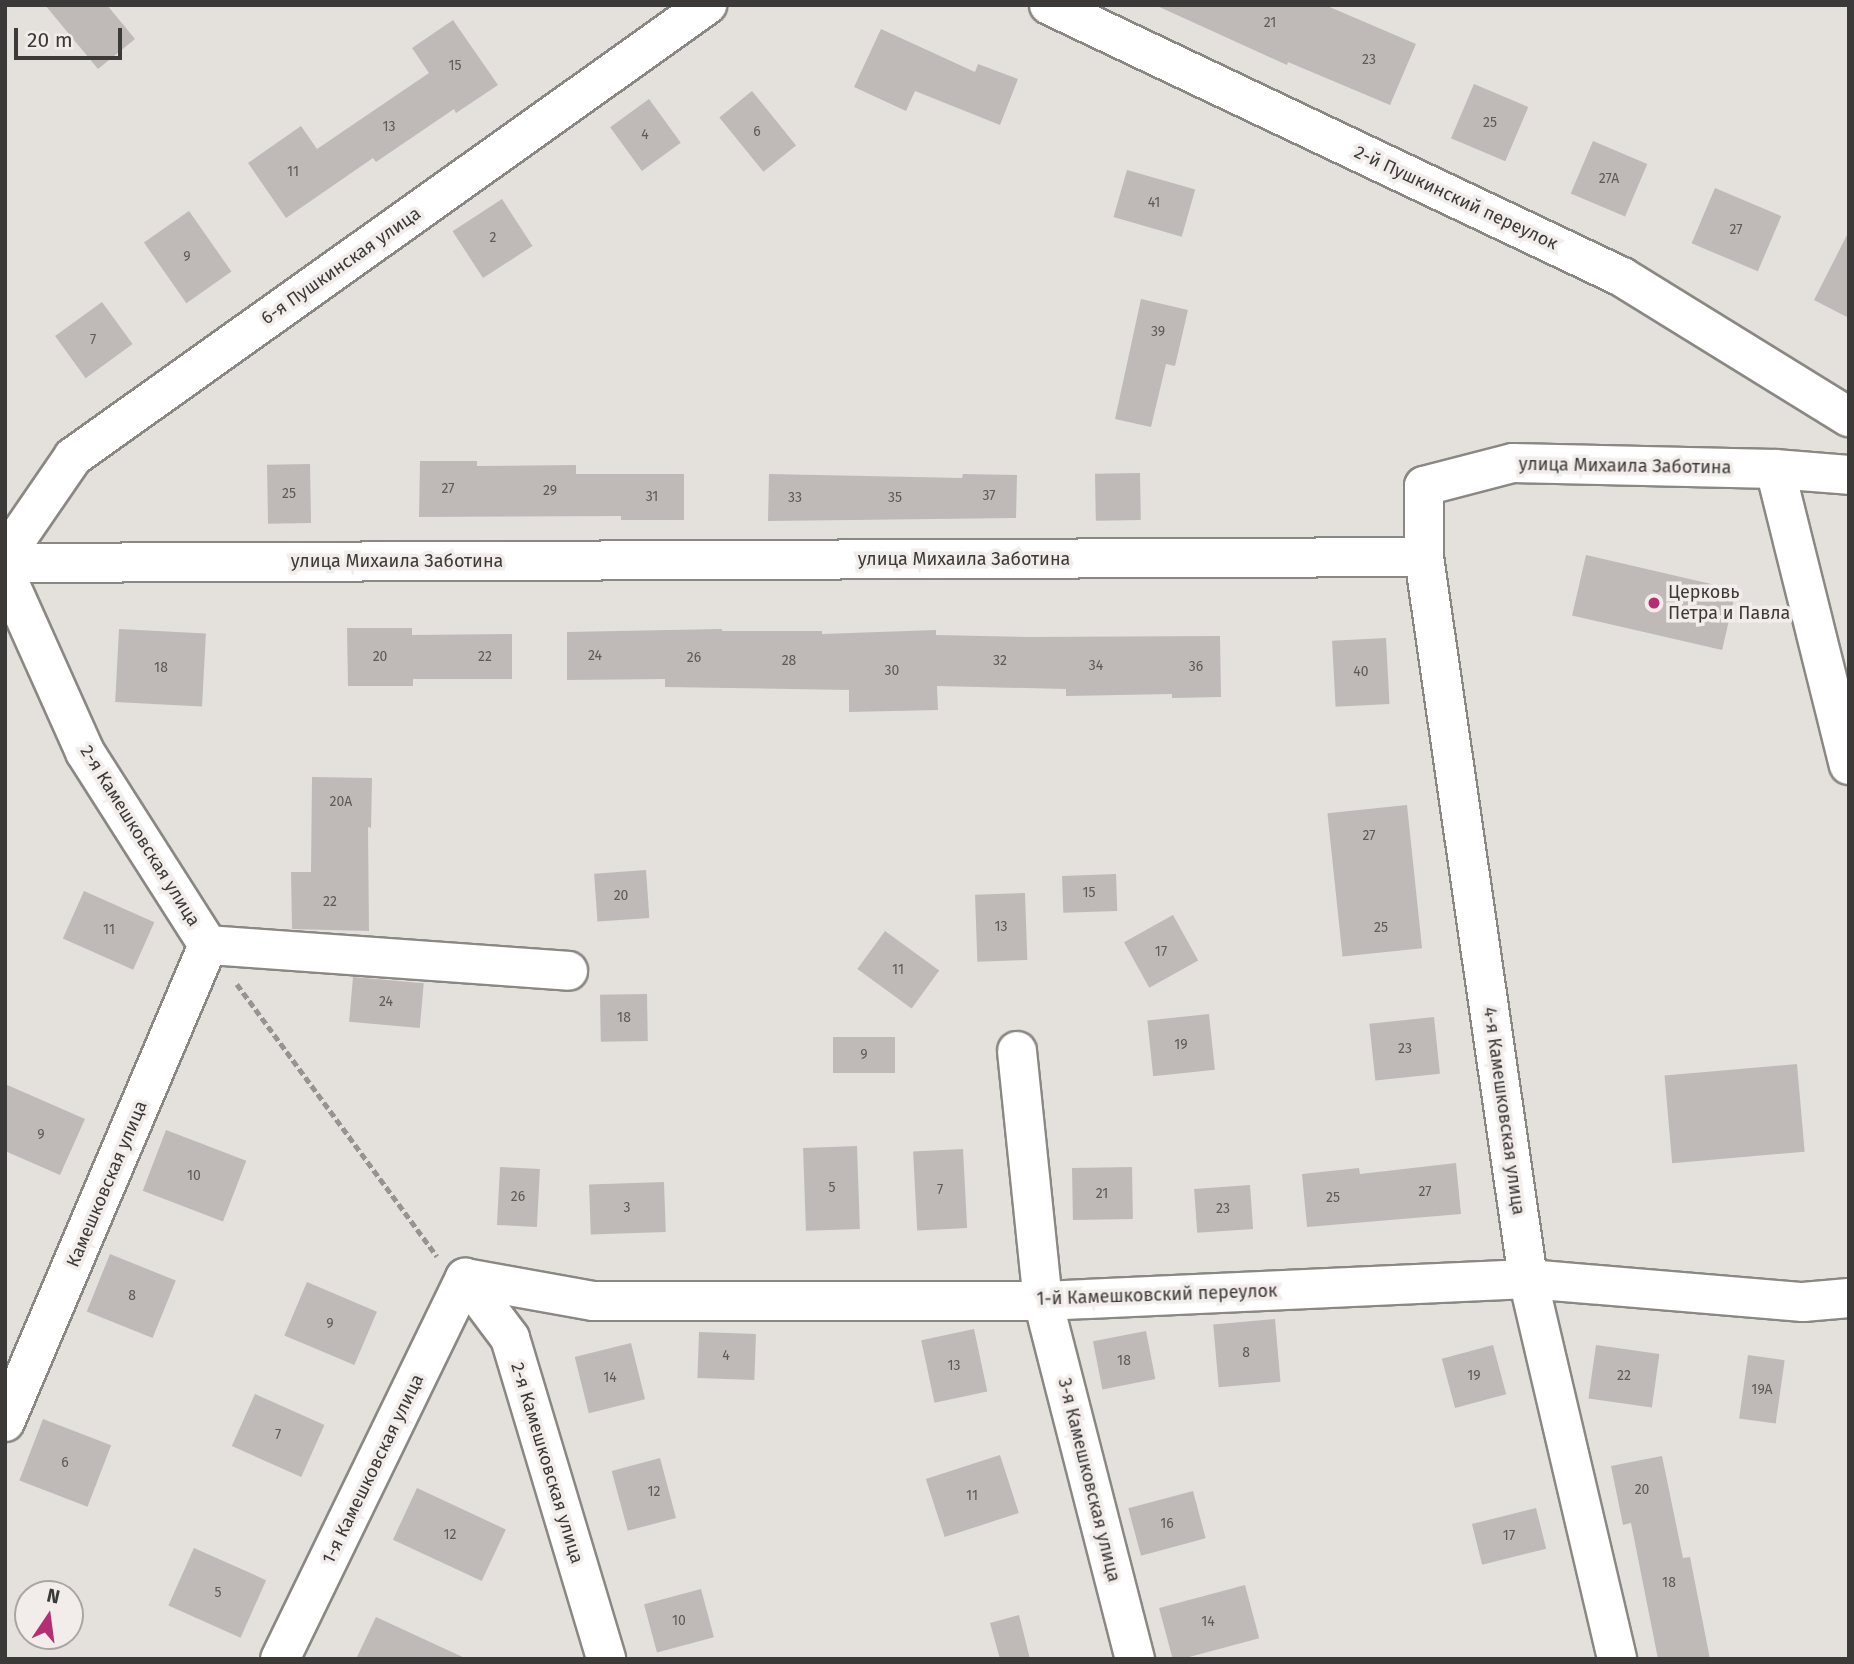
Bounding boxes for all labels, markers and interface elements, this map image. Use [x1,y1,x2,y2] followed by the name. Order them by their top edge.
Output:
[18,14,126,58] scale bar
[1264,15,1276,31] house number: 21
[27,27,73,53] text: 20 m
[1362,52,1376,68] house number: 23
[448,58,462,74] house number: 15
[1483,115,1497,131] house number: 25
[382,119,396,135] house number: 13
[753,124,761,140] house number: 6
[641,127,649,143] house number: 4
[1351,141,1561,255] street label: 2-й Пушкинский переулок
[287,164,299,180] house number: 11
[1599,171,1619,187] house number: 27А
[1148,195,1160,211] house number: 41
[257,203,425,329] street label: 6-я Пушкинская улица
[1729,222,1743,238] house number: 27
[490,230,496,246] house number: 2
[183,249,191,265] house number: 9
[1151,324,1165,340] house number: 39
[90,332,96,348] house number: 7
[1518,453,1732,479] street label: улица Михаила Заботина
[441,481,455,497] house number: 27
[543,483,557,499] house number: 29
[282,486,296,502] house number: 25
[982,488,996,504] house number: 37
[646,489,658,505] house number: 31
[788,490,802,506] house number: 33
[888,490,902,506] house number: 35
[858,548,1070,570] street label: улица Михаила Заботина
[291,550,503,572] street label: улица Михаила Заботина
[1668,582,1790,624] place label: Церковь Петра и Павла
[1646,595,1662,611] marker: Церковь Петра и Павла
[588,648,602,664] house number: 24
[373,649,387,665] house number: 20
[478,649,492,665] house number: 22
[687,650,701,666] house number: 26
[782,653,796,669] house number: 28
[993,653,1007,669] house number: 32
[1089,658,1103,674] house number: 34
[1189,659,1203,675] house number: 36
[154,660,168,676] house number: 18
[885,663,899,679] house number: 30
[1353,664,1369,680] house number: 40
[75,742,205,930] street label: 2-я Камешковская улица
[330,794,352,810] house number: 20А
[1362,828,1376,844] house number: 27
[1082,885,1096,901] house number: 15
[614,888,628,904] house number: 20
[323,894,337,910] house number: 22
[994,919,1008,935] house number: 13
[1374,920,1388,936] house number: 25
[103,922,115,938] house number: 11
[1155,944,1167,960] house number: 17
[892,962,904,978] house number: 11
[379,994,393,1010] house number: 24
[1479,1006,1529,1216] street label: 4-я Камешковская улица
[617,1010,631,1026] house number: 18
[1174,1037,1188,1053] house number: 19
[1398,1041,1412,1057] house number: 23
[860,1047,868,1063] house number: 9
[62,1098,152,1270] street label: Камешковская улица
[37,1127,45,1143] house number: 9
[187,1168,201,1184] house number: 10
[828,1180,836,1196] house number: 5
[937,1182,943,1198] house number: 7
[1418,1184,1432,1200] house number: 27
[1096,1186,1108,1202] house number: 21
[511,1189,525,1205] house number: 26
[1326,1190,1340,1206] house number: 25
[624,1200,630,1216] house number: 3
[1216,1201,1230,1217] house number: 23
[1036,1280,1278,1310] street label: 1-й Камешковский переулок
[128,1288,136,1304] house number: 8
[326,1316,334,1332] house number: 9
[1242,1345,1250,1361] house number: 8
[722,1348,730,1364] house number: 4
[1117,1353,1131,1369] house number: 18
[947,1358,961,1374] house number: 13
[506,1360,588,1566] street label: 2-я Камешковская улица
[1467,1368,1481,1384] house number: 19
[1617,1368,1631,1384] house number: 22
[603,1370,617,1386] house number: 14
[318,1371,428,1567] street label: 1-я Камешковская улица
[1053,1376,1125,1584] street label: 3-я Камешковская улица
[1751,1382,1773,1398] house number: 19А
[275,1427,281,1443] house number: 7
[61,1455,69,1471] house number: 6
[1635,1482,1649,1498] house number: 20
[648,1484,660,1500] house number: 12
[966,1488,978,1504] house number: 11
[1160,1516,1174,1532] house number: 16
[444,1527,456,1543] house number: 12
[1503,1528,1515,1544] house number: 17
[1662,1575,1676,1591] house number: 18
[14,1580,84,1650] north arrow
[45,1583,62,1609] text: N
[214,1585,222,1601] house number: 5
[672,1613,686,1629] house number: 10
[1201,1614,1215,1630] house number: 14

